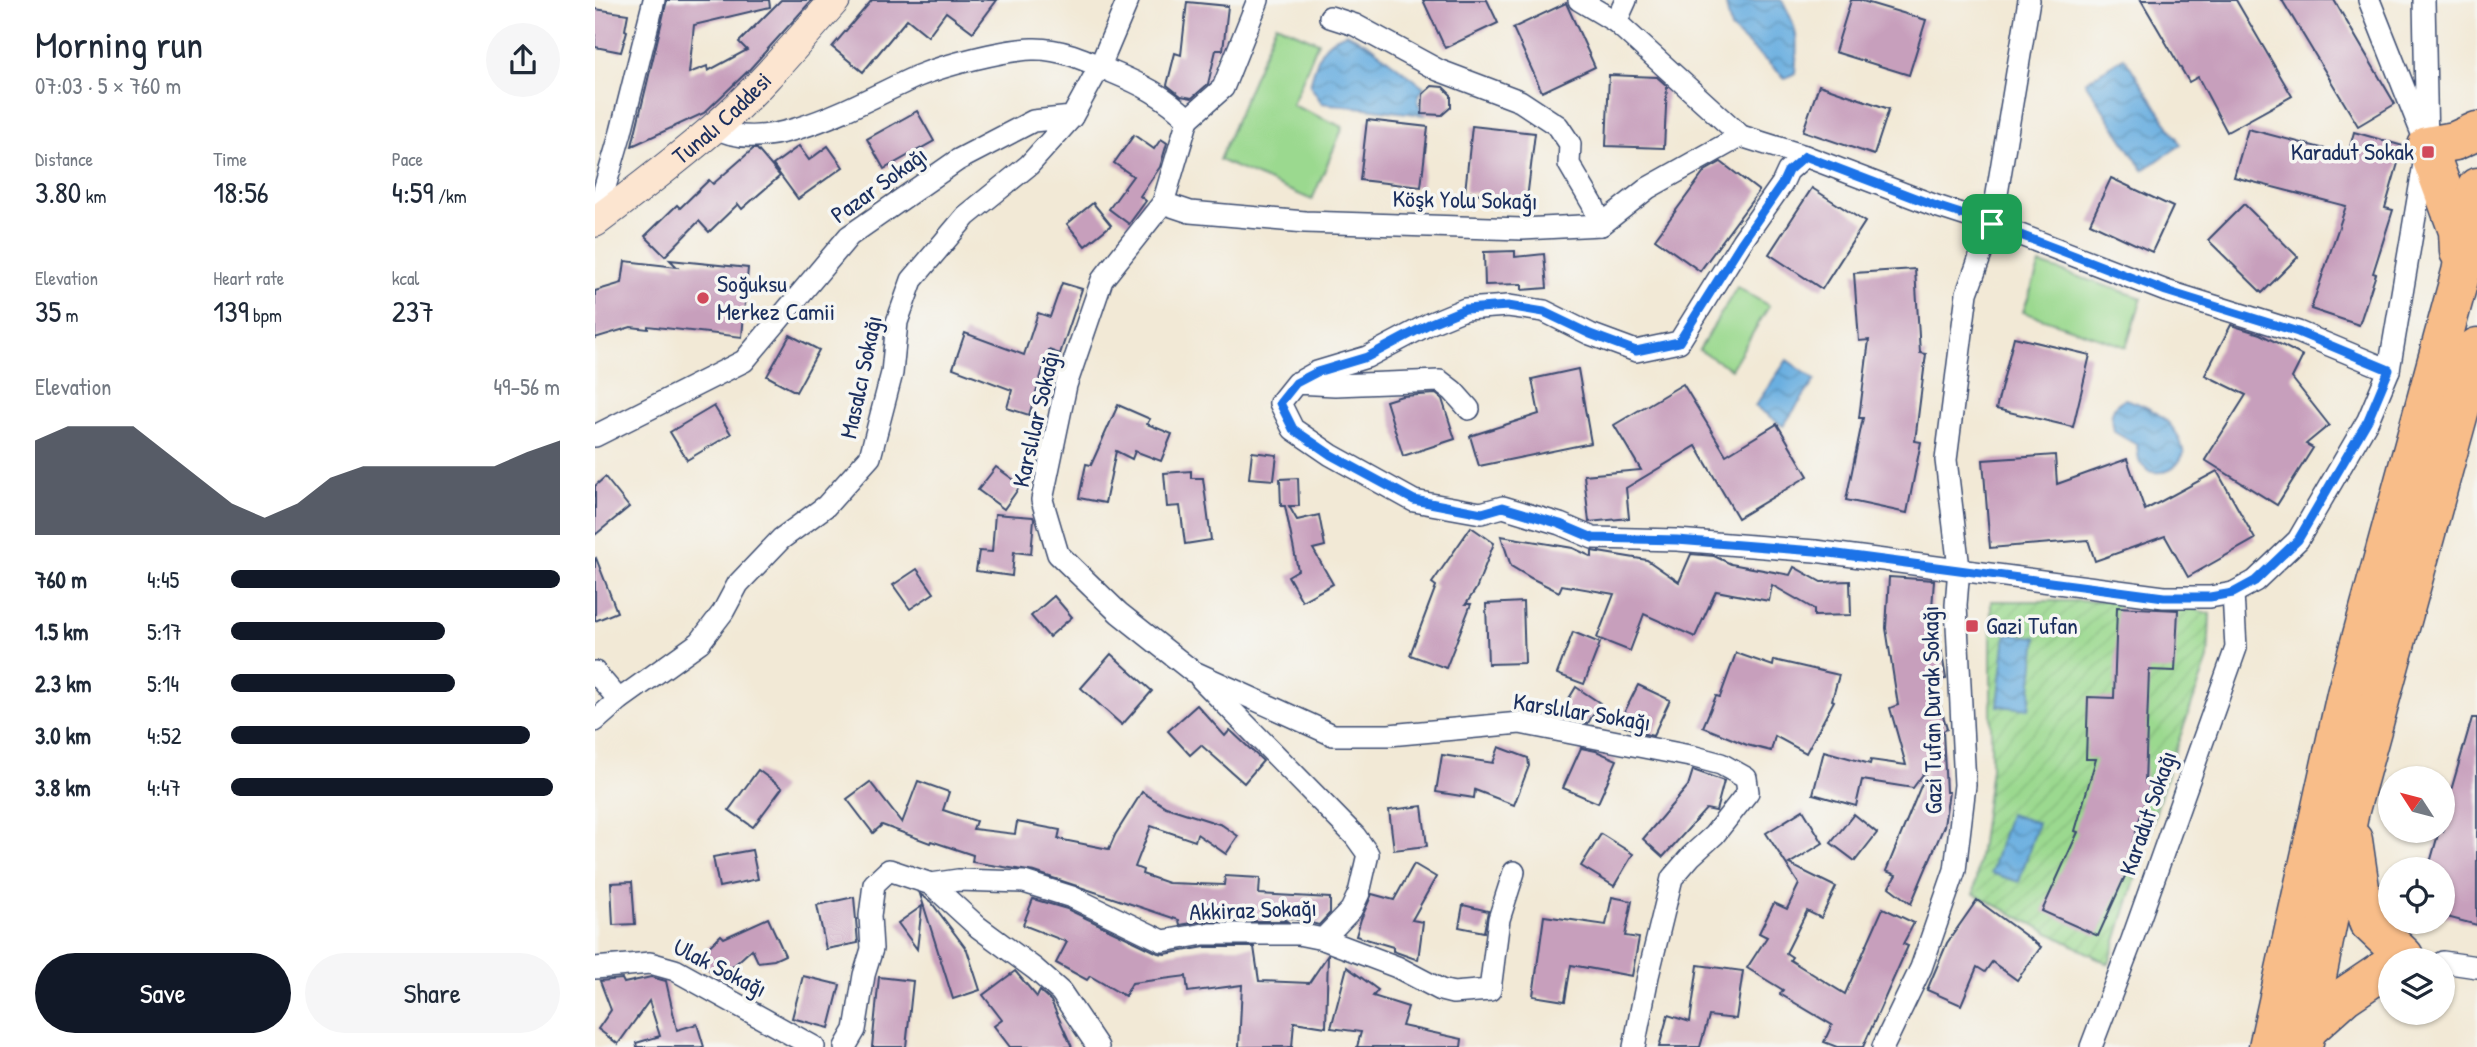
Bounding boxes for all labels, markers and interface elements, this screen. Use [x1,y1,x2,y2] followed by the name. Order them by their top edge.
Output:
[35,18,203,70] text: Morning run
[486,23,560,97] button: share
[665,65,778,171] street label: Tunalı Caddesi
[35,70,181,101] text: 07:03 · 5 × 760 m
[2291,135,2414,167] place label: Karadut Sokak
[824,138,933,230] street label: Pazar Sokağı
[2420,144,2436,160] marker: Karadut Sokak
[35,146,93,172] text: Distance
[213,146,247,172] text: Time
[392,146,423,172] text: Pace
[35,172,81,212] text: 3.80
[213,172,269,212] text: 18:56
[392,172,434,212] text: 4:59
[1392,182,1538,216] street label: Köşk Yolu Sokağı
[81,183,106,209] text: km
[434,183,467,209] text: /km
[1962,194,2022,254] pin
[1973,205,2011,243] icon: arrive
[35,265,98,291] text: Elevation
[213,265,284,291] text: Heart rate
[392,265,419,291] text: kcal
[717,267,835,327] place label: Soğuksu Merkez Camii
[695,290,711,306] marker: Soğuksu Merkez Camii
[35,291,61,331] text: 35
[213,291,249,331] text: 139
[392,291,434,331] text: 237
[61,302,78,328] text: m
[249,302,282,328] text: bpm
[831,312,889,441] street label: Masalcı Sokağı
[1004,348,1066,490] street label: Karslılar Sokağı
[35,371,111,402] text: Elevation
[493,371,560,402] text: 49–56 m
[35,564,87,595] text: 760 m
[147,564,179,595] text: 4:45
[1913,605,1949,815] street label: Gazi Tufan Durak Sokağı
[1986,609,2078,641] place label: Gazi Tufan
[35,616,88,647] text: 1.5 km
[147,616,182,647] text: 5:17
[1964,618,1980,634] marker: Gazi Tufan
[35,668,91,699] text: 2.3 km
[147,668,179,699] text: 5:14
[1511,684,1653,738] street label: Karslılar Sokağı
[35,720,91,751] text: 3.0 km
[147,720,181,751] text: 4:52
[2111,746,2183,879] street label: Karadut Sokağı
[2378,766,2455,844] north arrow
[2378,766,2455,1025] map controls
[35,772,91,803] text: 3.8 km
[147,772,181,803] text: 4:47
[2378,857,2455,934] button: locate
[1189,891,1317,927] street label: Akkiraz Sokağı
[668,930,773,1004] street label: Ulak Sokağı
[2378,948,2455,1025] button: layers
[35,953,291,1033] button: Save
[305,953,560,1033] button: Share

